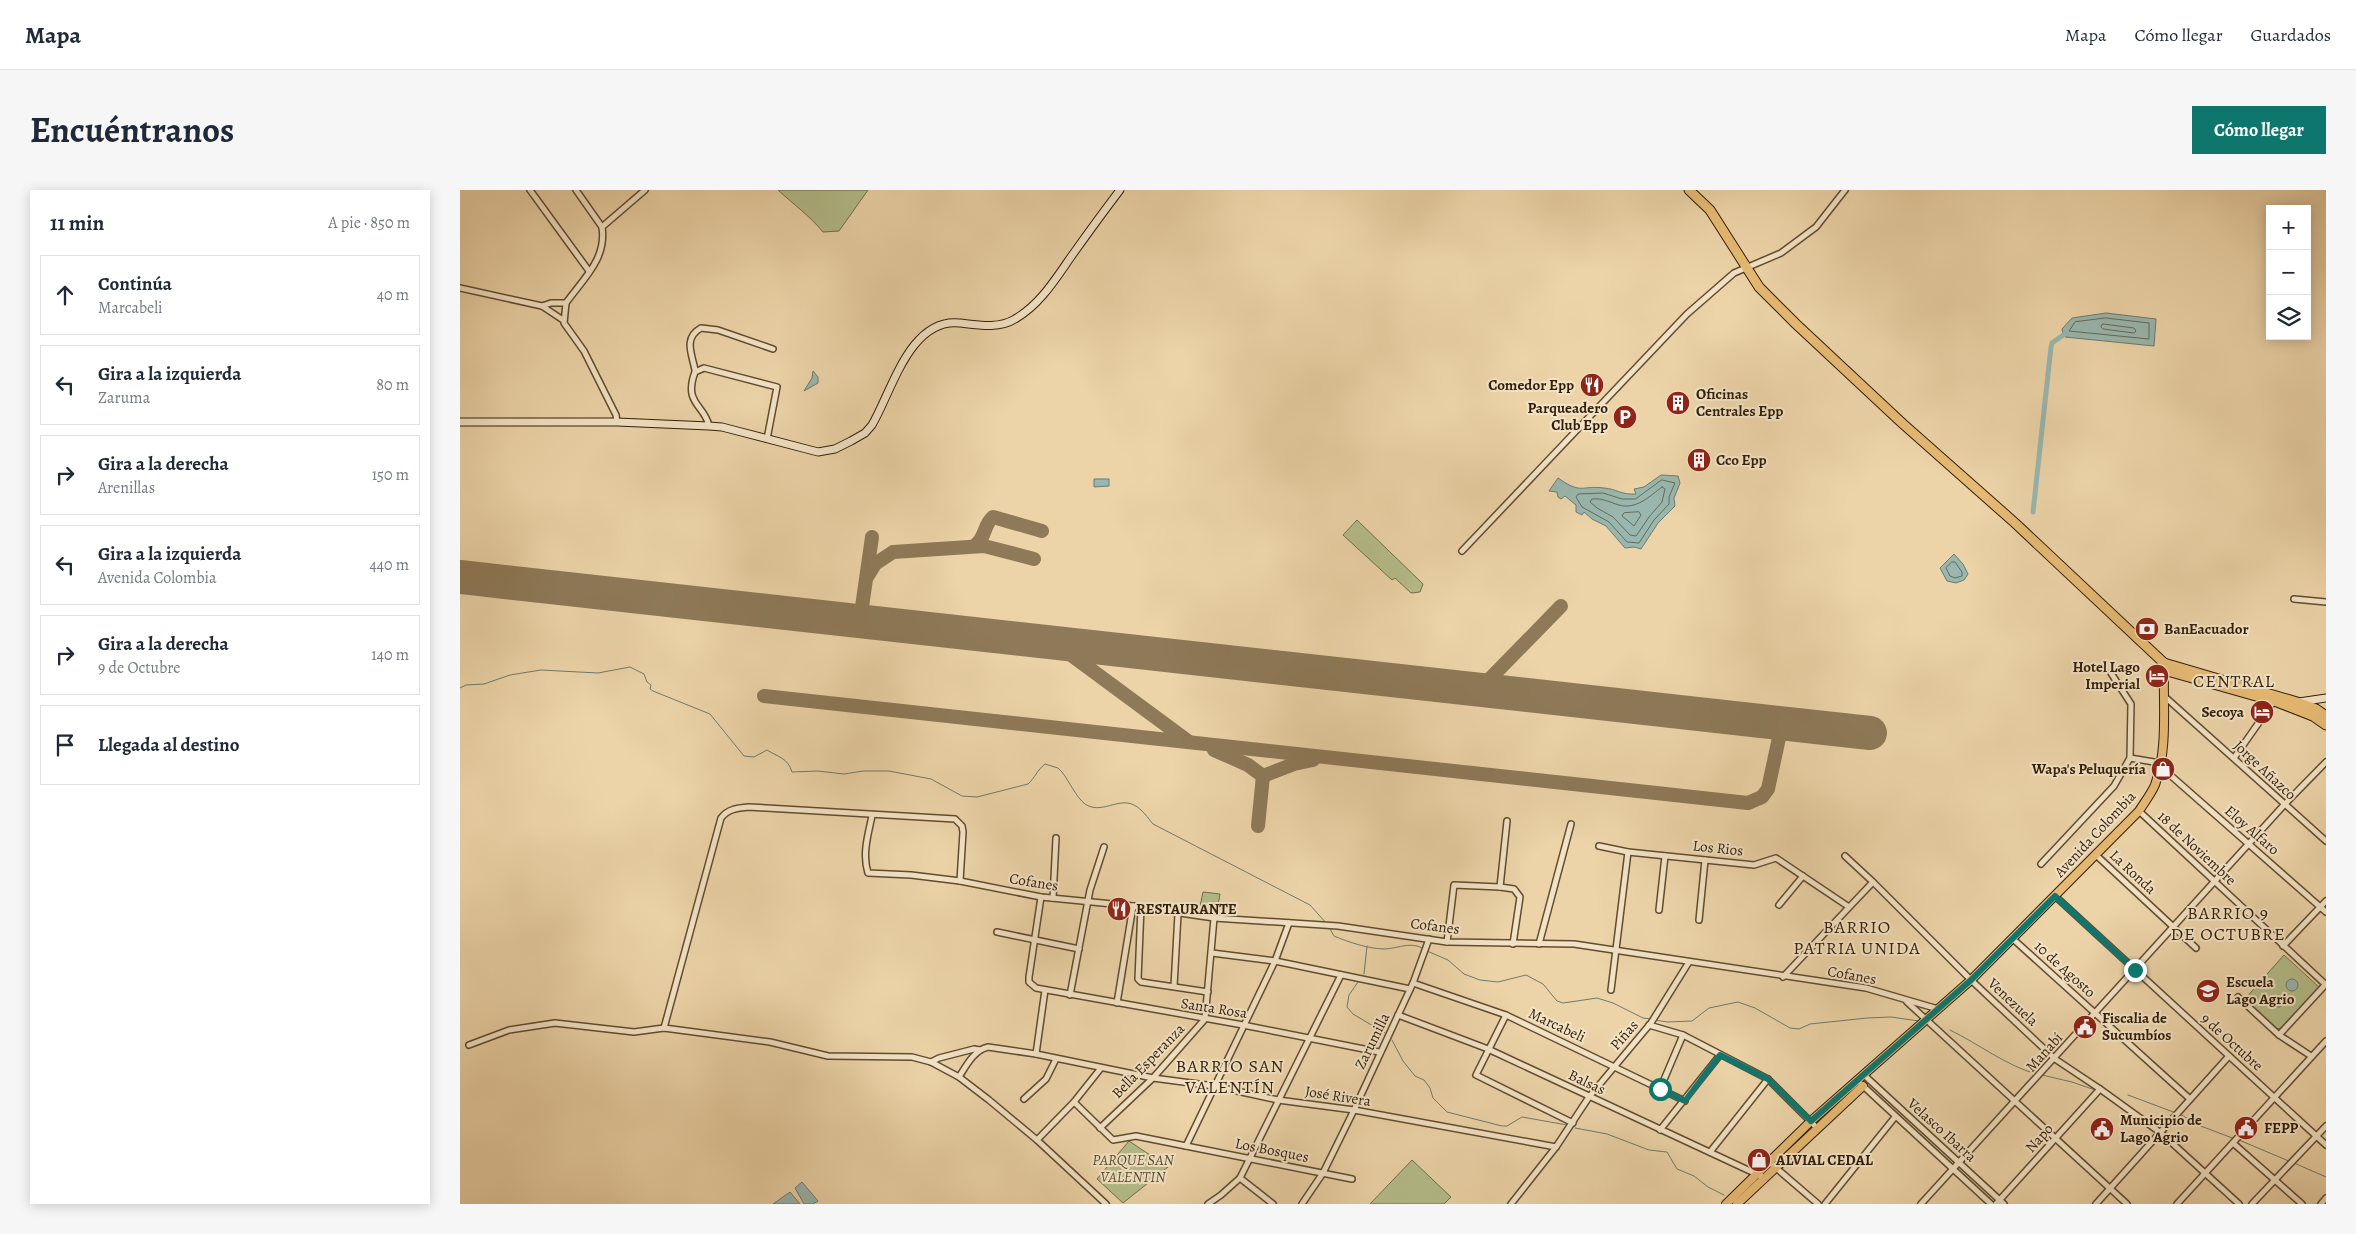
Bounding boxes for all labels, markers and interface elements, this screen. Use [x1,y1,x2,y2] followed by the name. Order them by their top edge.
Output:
[25,19,81,51] text: Mapa
[2065,23,2106,47] text: Mapa
[2134,23,2223,47] text: Cómo llegar
[2251,23,2331,47] text: Guardados
[30,106,234,154] text: Encuéntranos
[2192,106,2326,154] button: Cómo llegar
[2266,205,2311,340] map controls
[2266,205,2311,250] button: +
[50,209,104,237] text: 11 min
[328,212,410,234] text: A pie · 850 m
[2266,250,2311,295] button: −
[98,271,172,297] text: Continúa
[51,281,79,309] icon: ahead
[377,284,409,306] text: 40 m
[2266,295,2311,340] button: layers
[98,297,163,319] text: Marcabeli
[98,361,241,387] text: Gira a la izquierda
[51,371,79,399] icon: left
[1579,372,1605,398] restaurant icon: Comedor Epp
[376,374,409,396] text: 80 m
[1488,375,1574,395] place label: Comedor Epp
[1696,384,1783,421] place label: Oficinas Centrales Epp
[98,387,150,409] text: Zaruma
[1665,390,1691,416] building icon: Oficinas Centrales Epp
[1528,398,1608,435] place label: Parqueadero Club Epp
[1612,404,1638,430] parking icon: Parqueadero Club Epp
[1686,447,1712,473] building icon: Cco Epp
[1716,450,1767,470] place label: Cco Epp
[98,451,229,477] text: Gira a la derecha
[51,461,79,489] icon: right
[372,464,409,486] text: 150 m
[98,477,155,499] text: Arenillas
[98,541,241,567] text: Gira a la izquierda
[51,551,79,579] icon: left
[369,554,409,576] text: 440 m
[98,567,217,589] text: Avenida Colombia
[2134,616,2160,642] bank icon: BanEacuador
[2164,619,2249,639] place label: BanEacuador
[98,631,229,657] text: Gira a la derecha
[51,641,79,669] icon: right
[371,644,409,666] text: 140 m
[98,657,180,679] text: 9 de Octubre
[2072,657,2140,694] place label: Hotel Lago Imperial
[2144,663,2170,689] hotel icon: Hotel Lago Imperial
[2193,669,2275,693] district label: CENTRAL
[2249,699,2275,725] hotel icon: Secoya
[2201,702,2245,722] place label: Secoya
[51,731,79,759] icon: arrive
[98,732,240,758] text: Llegada al destino
[2229,736,2301,804] street label: Jorge Añazco
[2150,756,2176,782] shop icon: Wapa's Peluquería
[2031,759,2147,779] place label: Wapa's Peluquería
[2049,787,2140,882] street label: Avenida Colombia
[2220,801,2284,859] street label: Eloy Alfaro
[2153,806,2241,890] street label: 18 de Noviembre
[1692,835,1744,861] street label: Los Rios
[2105,845,2161,899] street label: La Ronda
[1008,868,1060,896] street label: Cofanes
[1106,896,1132,922] restaurant icon: RESTAURANTE
[1136,899,1237,919] place label: RESTAURANTE
[2170,901,2286,946] district label: BARRIO 9 DE OCTUBRE
[1409,913,1461,939] street label: Cofanes
[1793,915,1921,960] district label: BARRIO PATRIA UNIDA
[2030,936,2100,1002] street label: 10 de Agosto
[2124,959,2147,982] route end
[1826,961,1878,989] street label: Cofanes
[2226,972,2295,1009] place label: Escuela Lago Agrio
[1983,973,2043,1030] street label: Venezuela
[2195,978,2221,1004] school or university icon: Escuela Lago Agrio
[1179,993,1249,1023] street label: Santa Rosa
[1525,1003,1589,1047] street label: Marcabeli
[2102,1008,2171,1045] place label: Fiscalia de Sucumbíos
[1350,1009,1394,1073] street label: Zarumilla
[2197,1009,2268,1075] street label: 9 de Octubre
[2072,1014,2098,1040] public building icon: Fiscalia de Sucumbíos
[1605,1016,1643,1054] street label: Piñas
[1107,1019,1189,1103] street label: Bella Esperanza
[2021,1028,2067,1076] street label: Manabí
[1176,1054,1284,1099] district label: BARRIO SAN VALENTÍN
[1565,1065,1609,1099] street label: Balsas
[1649,1078,1672,1101] route start
[1304,1081,1372,1111] street label: José Rivera
[1902,1093,1981,1166] street label: Velasco Ibarra
[2120,1110,2202,1147] place label: Municipio de Lago Agrio
[2233,1115,2259,1141] public building icon: FEPP
[2089,1116,2115,1142] public building icon: Municipio de Lago Agrio
[2264,1118,2299,1138] place label: FEPP
[2021,1119,2057,1157] street label: Napo
[1233,1133,1311,1167] street label: Los Bosques
[1746,1147,1772,1173] shop icon: ALVIAL CEDAL
[1092,1150,1175,1187] park label: PARQUE SAN VALENTIN
[1775,1150,1873,1170] place label: ALVIAL CEDAL

